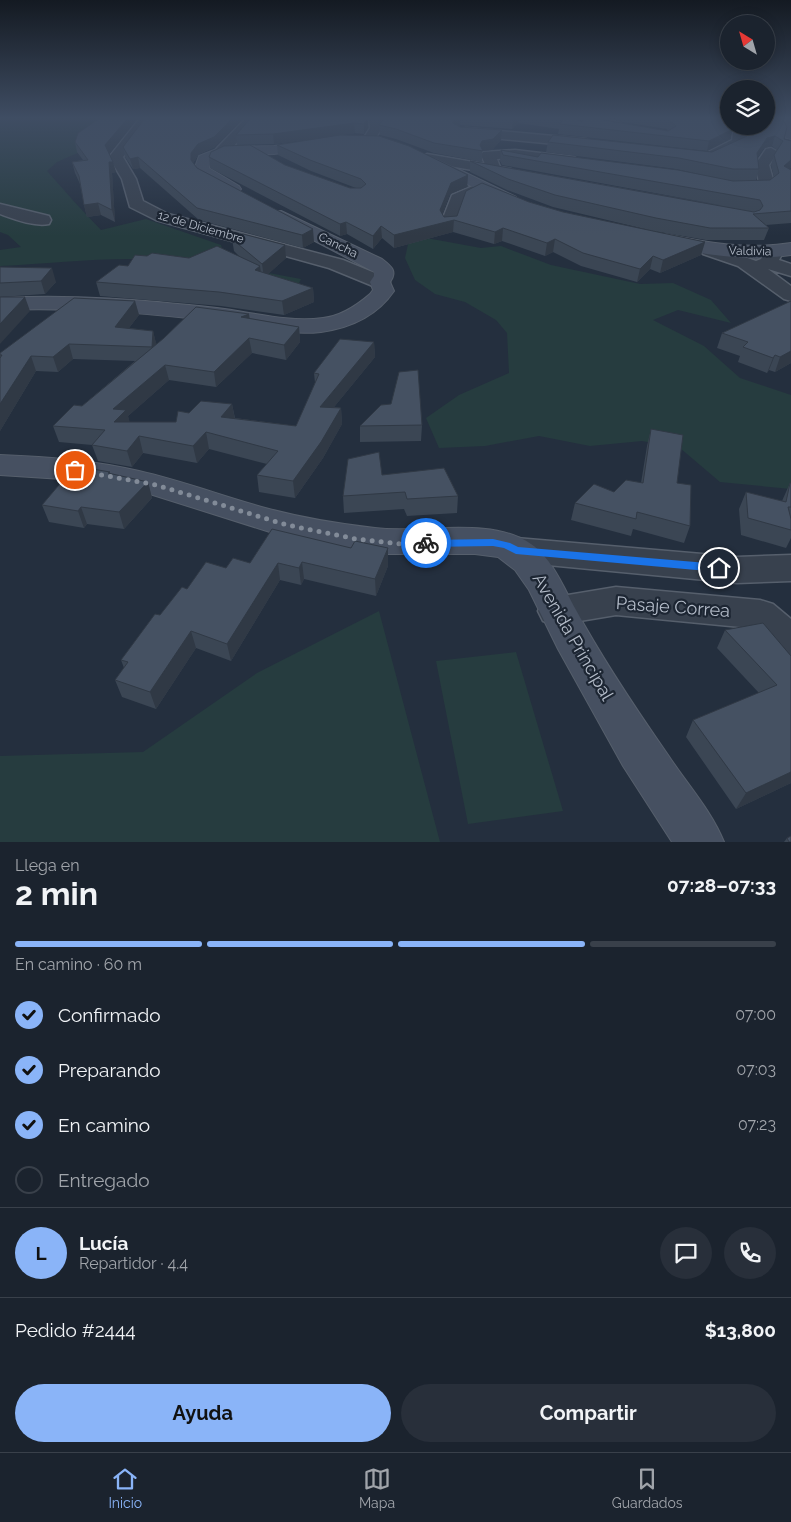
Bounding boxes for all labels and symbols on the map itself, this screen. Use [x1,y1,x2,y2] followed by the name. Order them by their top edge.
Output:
[720,15,775,70] north arrow
[156,208,246,246] street label: 12 de Diciembre
[316,230,360,260] street label: Cancha
[728,244,772,258] street label: Valdivia
[54,449,96,491] pin
[401,518,451,568] courier
[698,547,740,589] pin
[529,570,618,704] street label: Avenida Principal
[615,592,731,621] street label: Pasaje Correa

